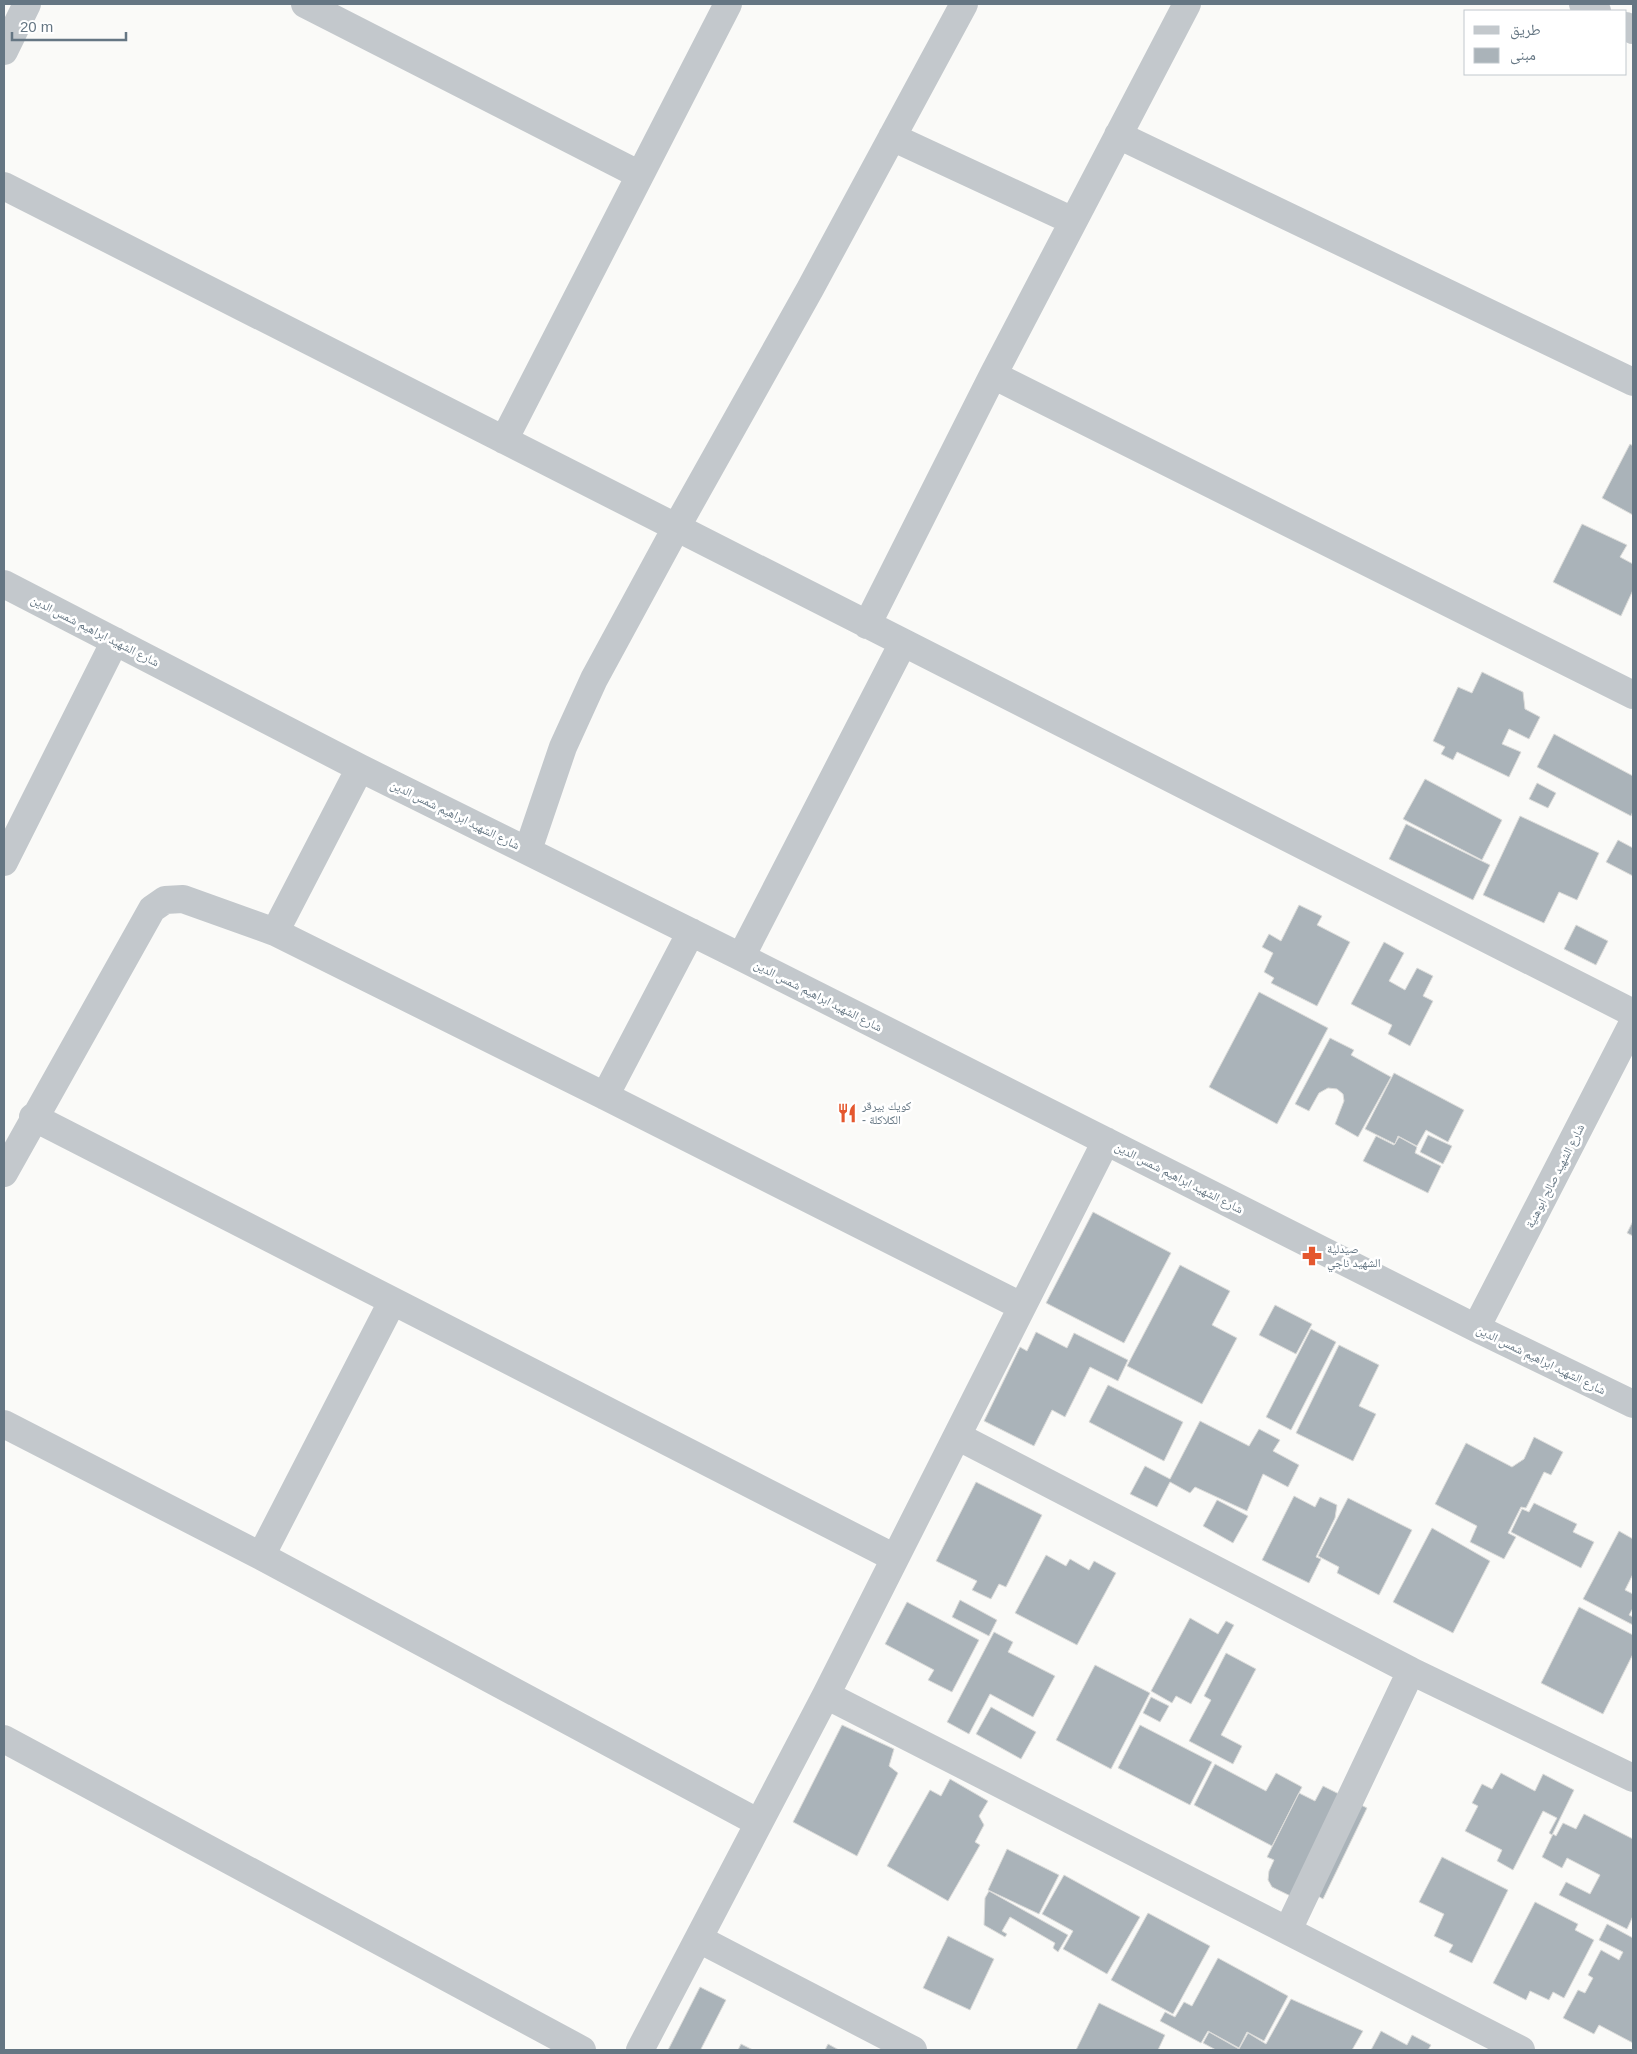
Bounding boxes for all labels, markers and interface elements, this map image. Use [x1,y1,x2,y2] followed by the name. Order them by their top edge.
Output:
[12,10,126,42] scale bar
[1464,10,1627,75] legend
[20,18,53,35] text: 20 m
[1510,21,1541,40] text: طريق
[1510,46,1536,65] text: مبنى
[28,593,162,670] street label: شارع الشهيد ابراهيم شمس الدين
[388,778,522,853] street label: شارع الشهيد ابراهيم شمس الدين
[751,958,885,1035] street label: شارع الشهيد ابراهيم شمس الدين
[861,1099,911,1127] place label: كويك بيرقر - الكلاكلة
[836,1102,858,1124] restaurant icon: كويك بيرقر - الكلاكلة
[1523,1122,1588,1231] street label: شارع الشهيد صالح ابوهنية
[1112,1140,1246,1217] street label: شارع الشهيد ابراهيم شمس الدين
[1327,1242,1381,1273] place label: صيدلية الشهيد ناجي
[1301,1245,1323,1267] pharmacy icon: صيدلية الشهيد ناجي
[1474,1323,1608,1398] street label: شارع الشهيد ابراهيم شمس الدين

